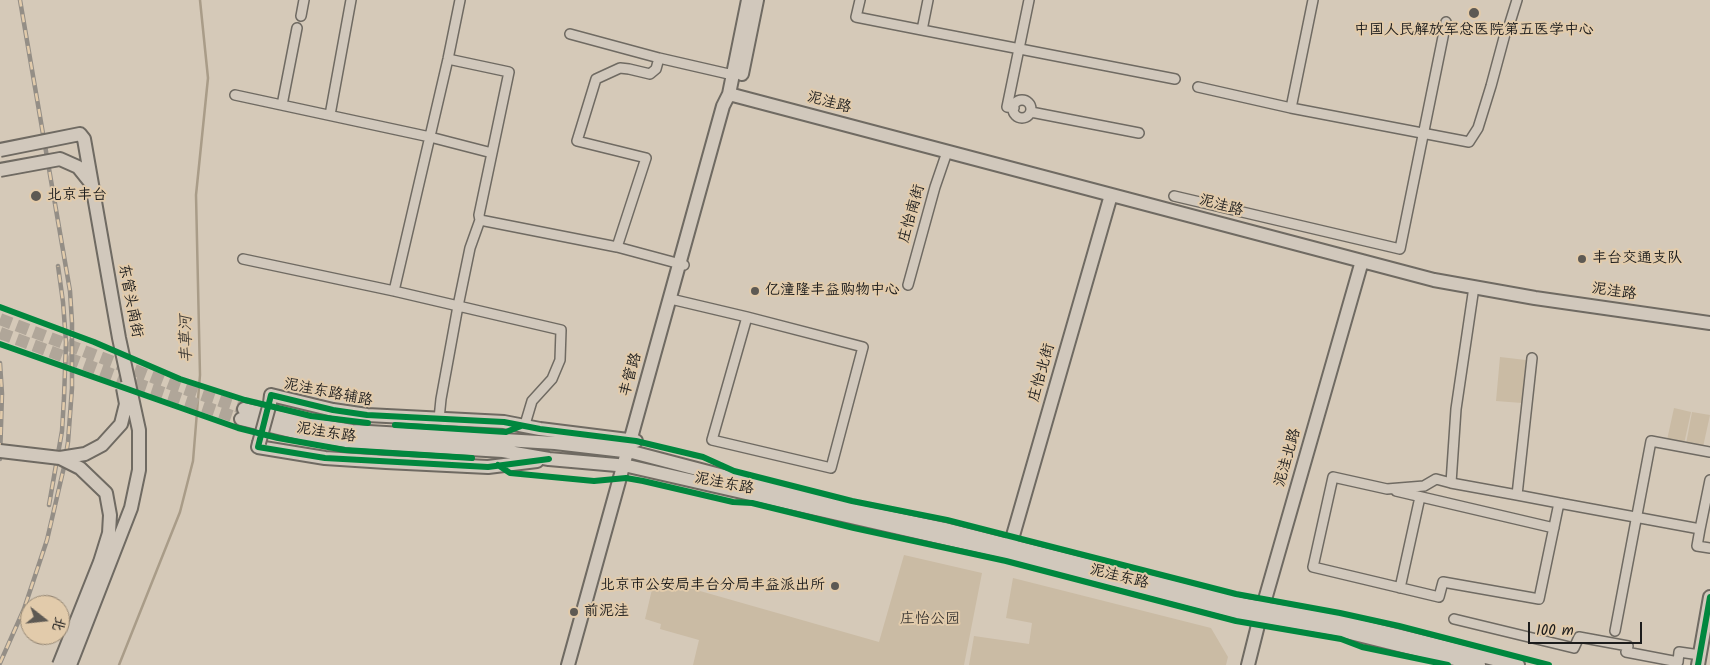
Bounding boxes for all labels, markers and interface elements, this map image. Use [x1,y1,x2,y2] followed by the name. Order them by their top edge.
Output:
[1467,6,1481,20] marker: 中国人民解放军总医院第五医学中心
[1354,22,1594,40] place label: 中国人民解放军总医院第五医学中心
[805,89,853,119] street label: 泥洼路
[896,183,930,245] street label: 庄怡南街
[47,187,107,205] place label: 北京丰台
[29,189,43,203] marker: 北京丰台
[1197,192,1245,222] street label: 泥洼路
[1592,250,1682,268] place label: 丰台交通支队
[1576,253,1588,265] marker: 丰台交通支队
[113,262,145,340] street label: 东管头南街
[1590,281,1638,305] street label: 泥洼路
[765,282,900,300] place label: 亿潼隆丰益购物中心
[749,285,761,297] marker: 亿潼隆丰益购物中心
[178,315,198,363] water label: 丰草河
[1026,342,1060,404] street label: 庄怡北街
[617,351,647,399] street label: 丰管路
[282,377,374,411] street label: 泥洼东路辅路
[295,420,357,448] street label: 泥洼东路
[1272,427,1306,489] street label: 泥洼北路
[693,470,755,500] street label: 泥洼东路
[1088,562,1150,594] street label: 泥洼东路
[600,577,825,595] place label: 北京市公安局丰台分局丰益派出所
[829,580,841,592] marker: 北京市公安局丰台分局丰益派出所
[20,595,70,645] north arrow
[584,603,629,621] place label: 前泥洼
[568,606,580,618] marker: 前泥洼
[900,611,960,629] park label: 庄怡公园
[1530,612,1644,644] scale bar
[46,614,71,634] text: 北
[1536,619,1574,643] text: 100 m

